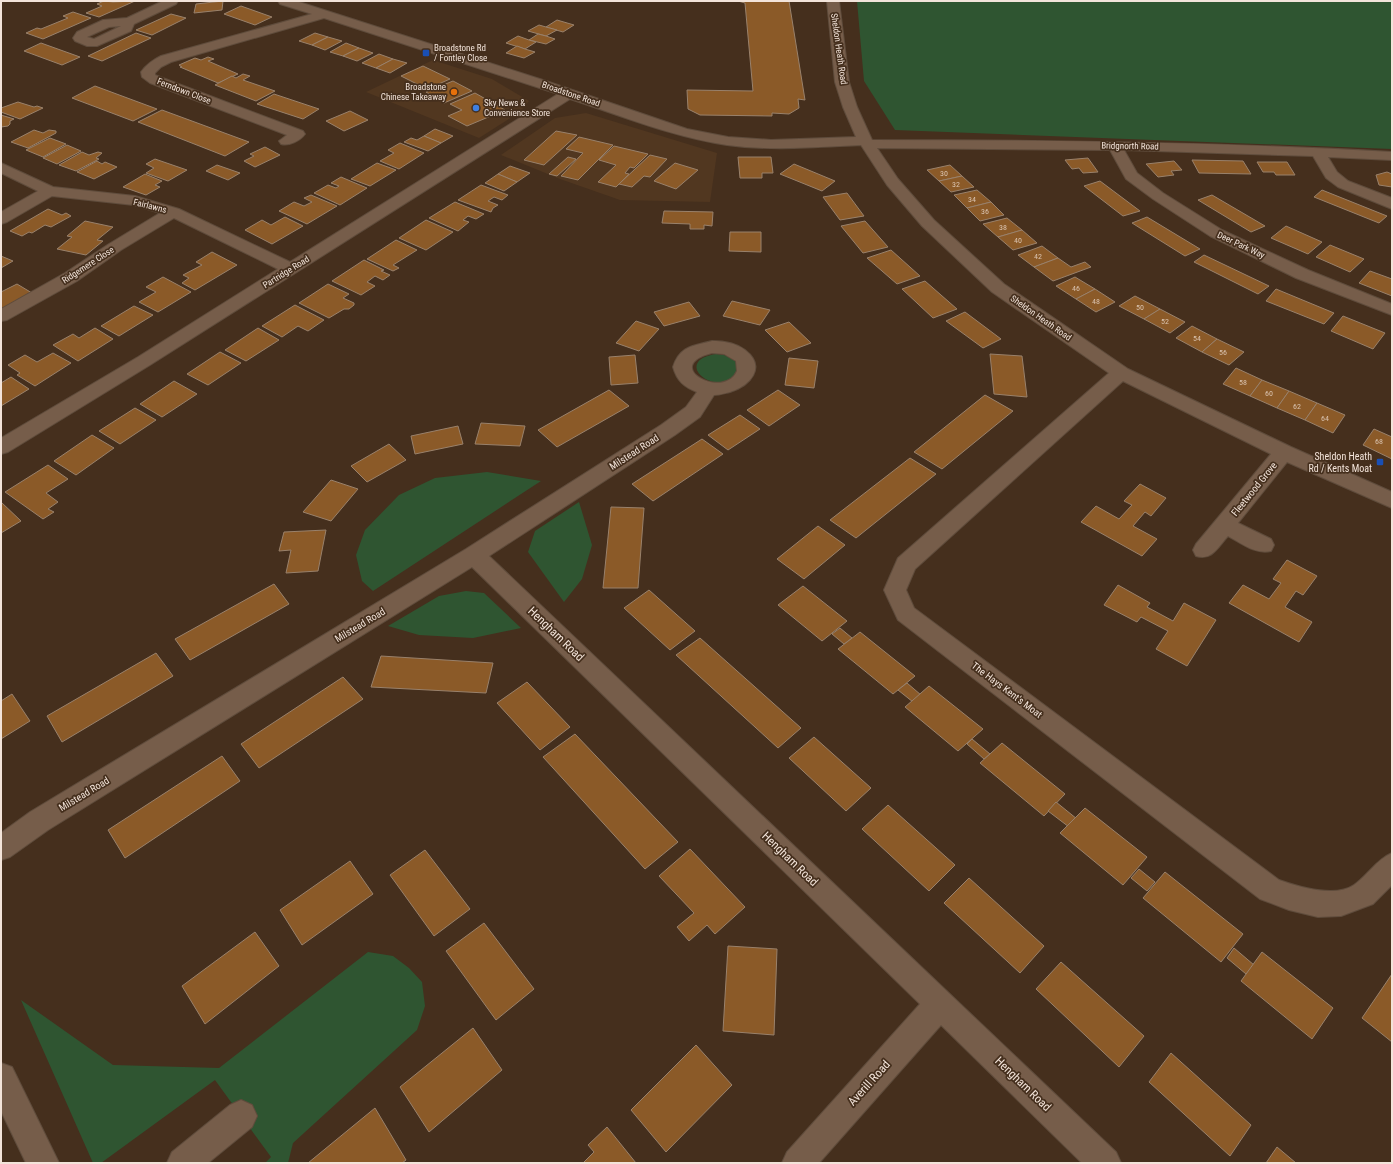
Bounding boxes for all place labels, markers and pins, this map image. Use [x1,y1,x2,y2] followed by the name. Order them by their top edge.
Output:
[434,43,487,63] place label: Broadstone Rd / Fontley Close
[421,48,431,58] marker: Broadstone Rd / Fontley Close
[381,82,446,102] place label: Broadstone Chinese Takeaway
[449,87,459,97] marker: Broadstone Chinese Takeaway
[484,98,550,118] place label: Sky News & Convenience Store
[471,103,481,113] marker: Sky News & Convenience Store
[1308,451,1372,474] place label: Sheldon Heath Rd / Kents Moat
[1375,457,1385,467] marker: Sheldon Heath Rd / Kents Moat

